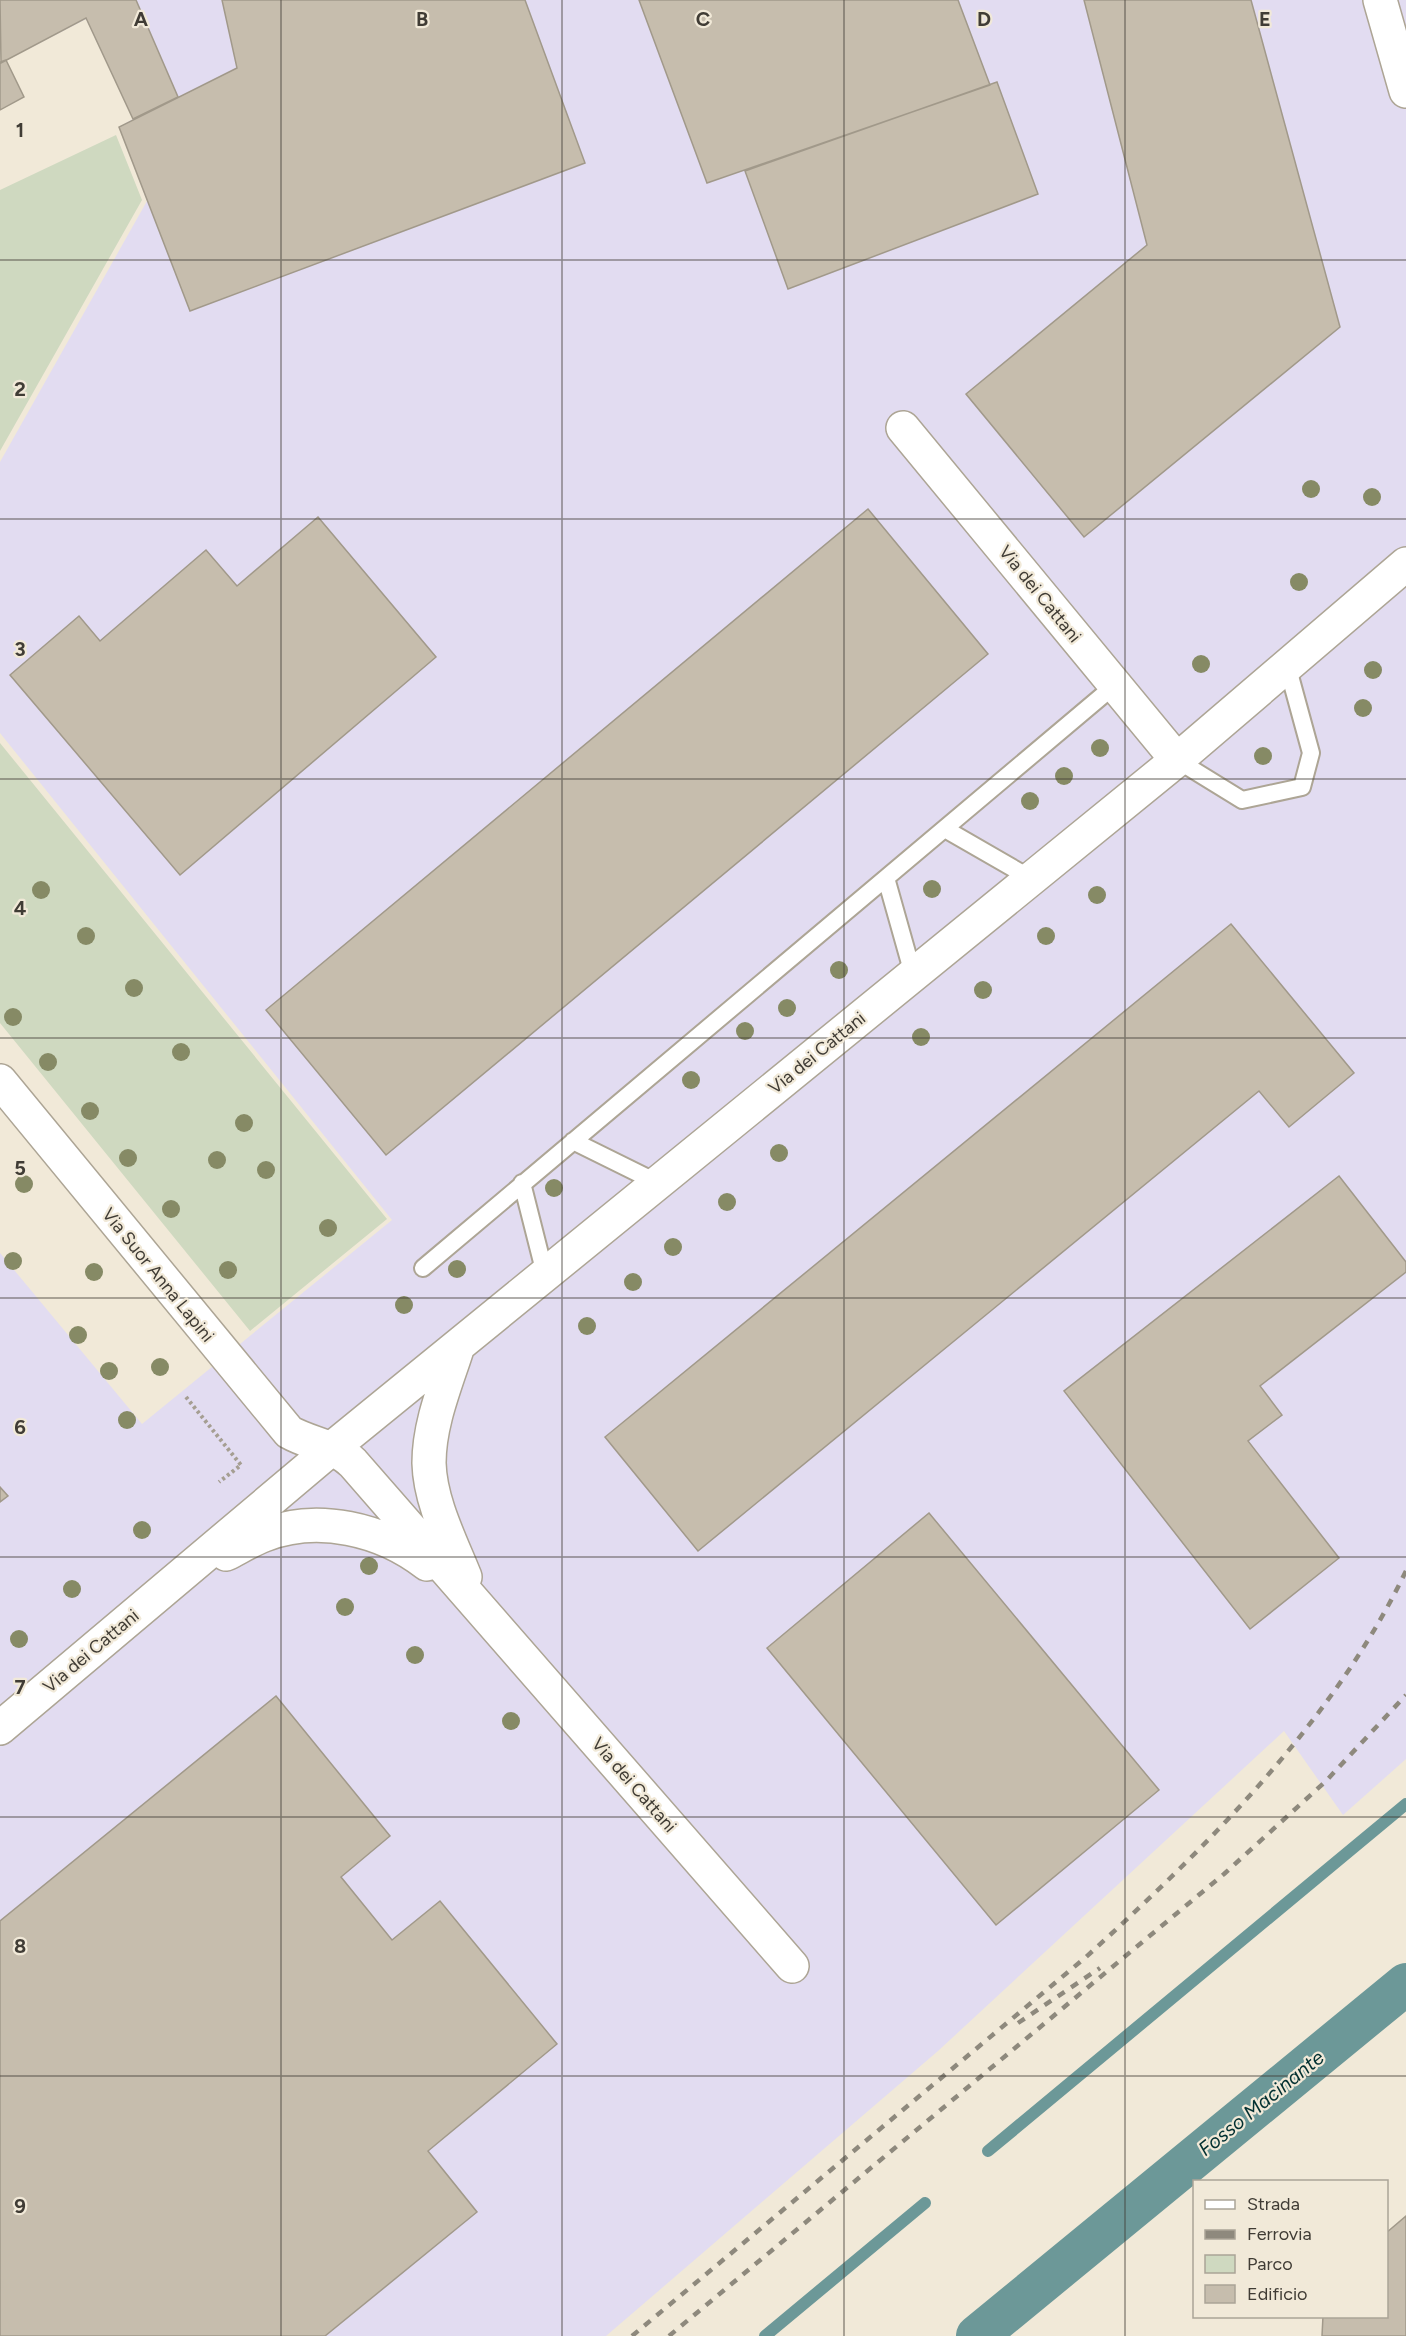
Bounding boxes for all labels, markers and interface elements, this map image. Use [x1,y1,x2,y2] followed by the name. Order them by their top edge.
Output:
[134,7,149,31] text: A
[416,7,428,31] text: B
[696,7,710,31] text: C
[977,7,991,31] text: D
[1259,7,1271,31] text: E
[16,118,24,142] text: 1
[14,377,26,401] text: 2
[994,541,1086,647] street label: Via dei Cattani
[14,637,26,661] text: 3
[14,896,27,920] text: 4
[764,1007,870,1099] street label: Via dei Cattani
[14,1156,26,1180] text: 5
[97,1204,219,1346] street label: Via Suor Anna Lapini
[14,1415,26,1439] text: 6
[39,1605,143,1697] street label: Via dei Cattani
[14,1675,26,1699] text: 7
[587,1733,681,1837] street label: Via dei Cattani
[14,1934,26,1958] text: 8
[1193,2045,1329,2161] water label: Fosso Macinante
[1193,2180,1388,2318] legend
[1247,2193,1300,2215] text: Strada
[14,2194,26,2218] text: 9
[1247,2223,1312,2245] text: Ferrovia
[1247,2253,1293,2275] text: Parco
[1247,2283,1308,2305] text: Edificio

